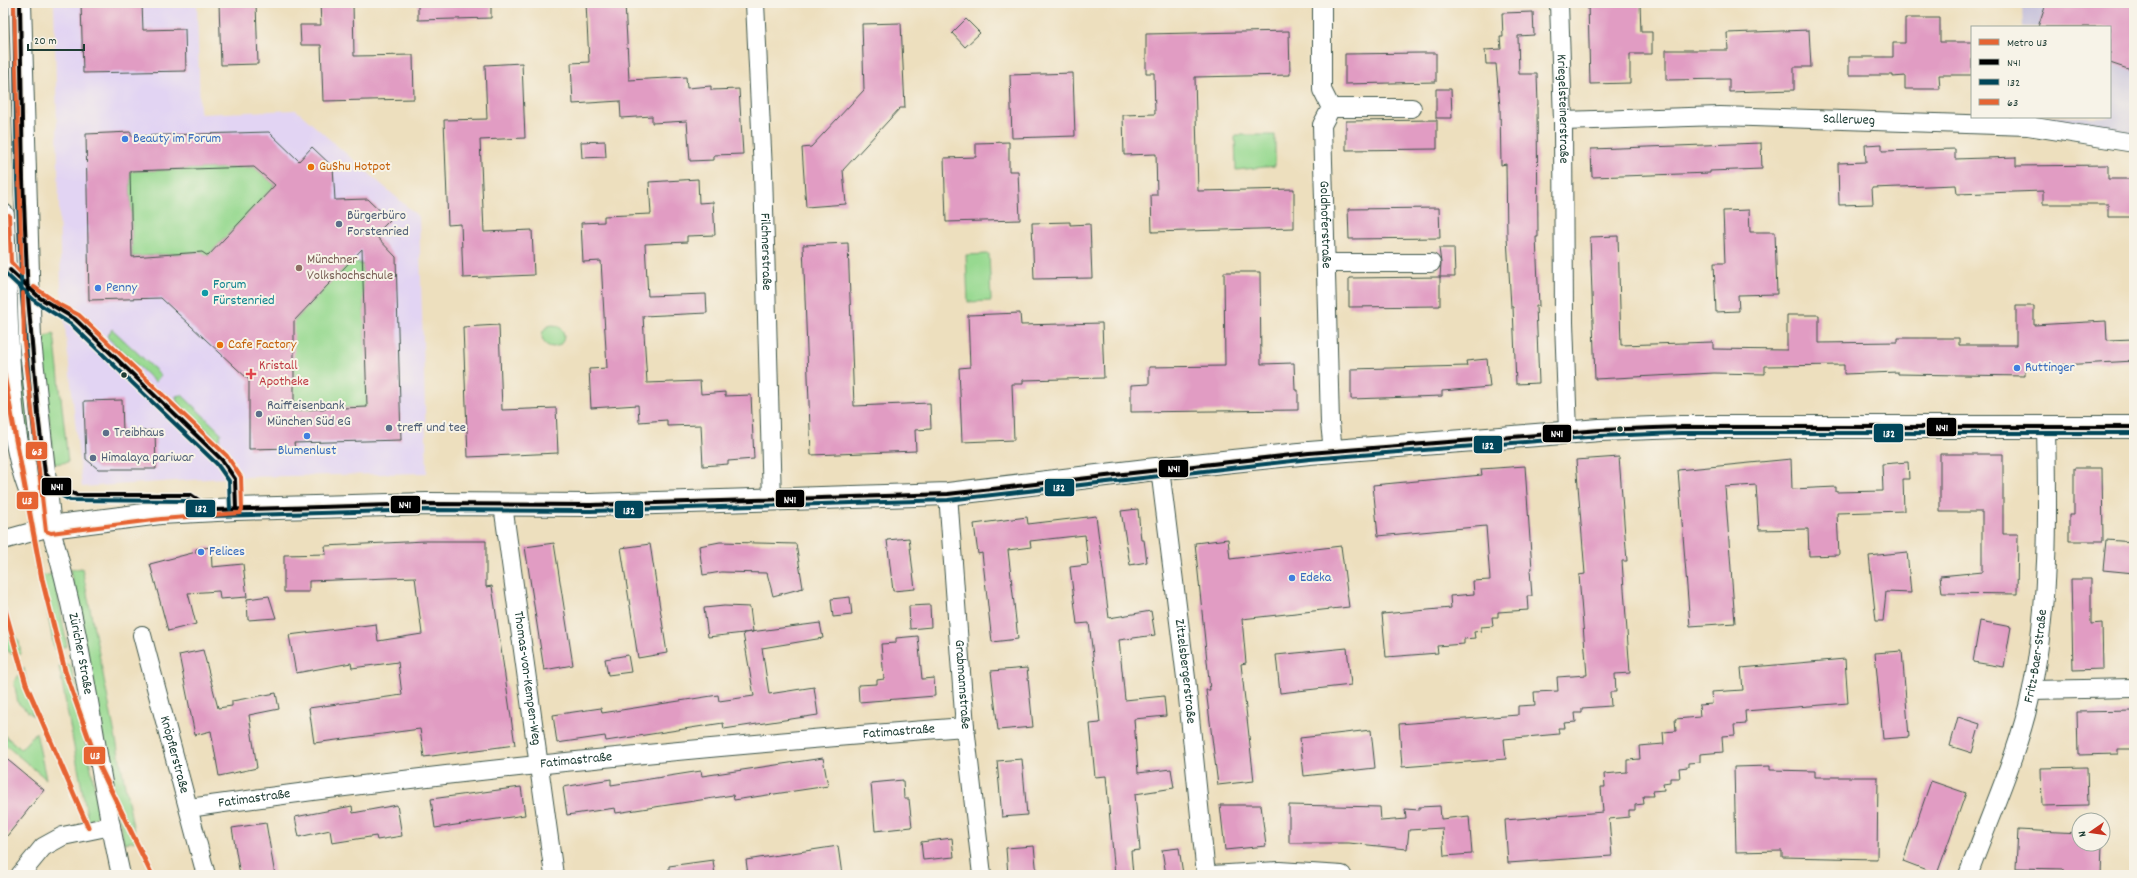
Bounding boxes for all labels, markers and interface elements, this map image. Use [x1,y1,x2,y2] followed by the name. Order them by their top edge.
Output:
[28,26,84,52] scale bar
[1971,26,2111,118] legend
[34,33,57,50] text: 20 m
[2007,35,2047,52] text: Metro U3
[1551,54,1573,164] street label: Kriegelsteinerstraße
[2007,55,2021,72] text: N41
[2007,75,2020,92] text: 132
[2007,95,2018,112] text: 63
[1822,109,1875,131] street label: Sallerweg
[133,129,221,149] place label: Beauty im Forum
[120,134,130,144] marker: Beauty im Forum
[319,157,390,177] place label: GuShu Hotpot
[306,162,316,172] marker: GuShu Hotpot
[1313,180,1336,269] street label: Goldhoferstraße
[347,206,409,242] place label: Bürgerbüro Forstenried
[754,213,776,291] street label: Filchnerstraße
[334,219,344,229] marker: Bürgerbüro Forstenried
[307,250,393,286] place label: Münchner Volkshochschule
[294,263,304,273] marker: Münchner Volkshochschule
[213,275,275,311] place label: Forum Fürstenried
[106,278,137,298] place label: Penny
[93,283,103,293] marker: Penny
[200,288,210,298] marker: Forum Fürstenried
[228,335,297,355] place label: Cafe Factory
[215,340,225,350] marker: Cafe Factory
[259,356,309,392] place label: Kristall Apotheke
[2025,358,2076,378] place label: Ruttinger
[2012,363,2022,373] marker: Ruttinger
[246,369,256,379] marker: Kristall Apotheke
[119,370,129,380] unlabelled marker
[267,396,351,432] place label: Raiffeisenbank München Süd eG
[254,409,264,419] marker: Raiffeisenbank München Süd eG
[1926,417,1957,437] line badge: N41
[397,418,466,438] place label: treff und tee
[1936,421,1948,437] text: N41
[114,423,165,443] place label: Treibhaus
[384,423,394,433] marker: treff und tee
[1873,423,1904,443] line badge: 132
[1542,424,1572,443] line badge: N41
[1615,424,1625,434] unlabelled marker
[1551,427,1563,443] text: N41
[1883,427,1895,443] text: 132
[101,428,111,438] marker: Treibhaus
[302,431,312,441] marker: Blumenlust
[1473,435,1503,454] line badge: 132
[1482,439,1494,455] text: 132
[25,441,48,460] line badge: 63
[278,441,336,461] place label: Blumenlust
[32,445,42,461] text: 63
[101,448,195,468] place label: Himalaya pariwar
[88,453,98,463] marker: Himalaya pariwar
[1158,459,1189,478] line badge: N41
[1168,462,1180,478] text: N41
[41,477,72,496] line badge: N41
[1044,478,1075,497] line badge: 132
[51,480,63,496] text: N41
[1053,481,1065,497] text: 132
[775,489,805,508] line badge: N41
[16,491,39,510] line badge: U3
[784,493,796,509] text: N41
[22,494,32,510] text: U3
[390,495,421,514] line badge: N41
[399,498,411,514] text: N41
[185,499,216,518] line badge: 132
[614,500,644,519] line badge: 132
[195,502,207,518] text: 132
[623,504,635,520] text: 132
[209,542,245,562] place label: Felices
[196,547,206,557] marker: Felices
[1300,568,1332,588] place label: Edeka
[1287,573,1297,583] marker: Edeka
[2019,608,2053,705] street label: Fritz-Baer-Straße
[508,610,546,747] street label: Thomas-von-Kempen-Weg
[62,611,98,696] street label: Züricher Straße
[1169,618,1201,725] street label: Zitzelsbergerstraße
[949,639,975,730] street label: Grabmannstraße
[154,714,194,796] street label: Knöpflerstraße
[862,719,936,745] street label: Fatimastraße
[83,746,106,765] line badge: U3
[539,747,613,774] street label: Fatimastraße
[90,749,100,765] text: U3
[217,784,292,814] street label: Fatimastraße
[2071,812,2111,852] north arrow
[2075,829,2092,838] text: N

